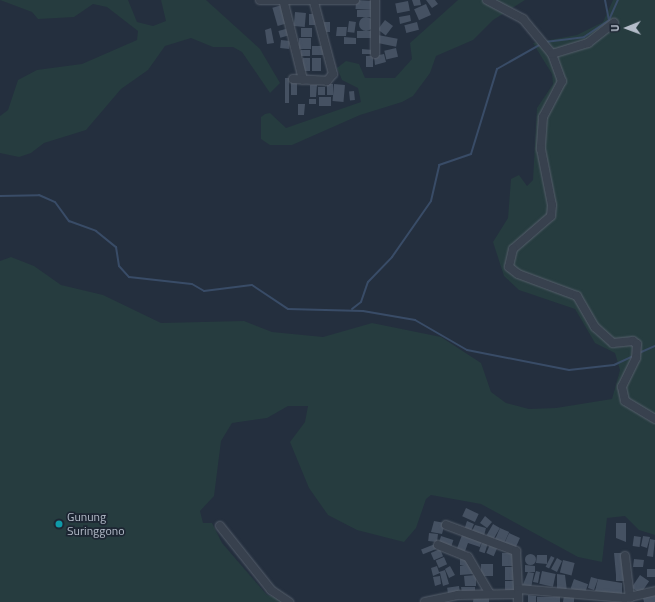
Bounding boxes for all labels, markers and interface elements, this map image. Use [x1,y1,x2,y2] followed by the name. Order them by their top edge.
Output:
[607,8,647,48] north arrow
[607,24,623,32] text: U
[67,510,125,538] place label: Gunung Suringgono
[54,519,64,529] marker: Gunung Suringgono

